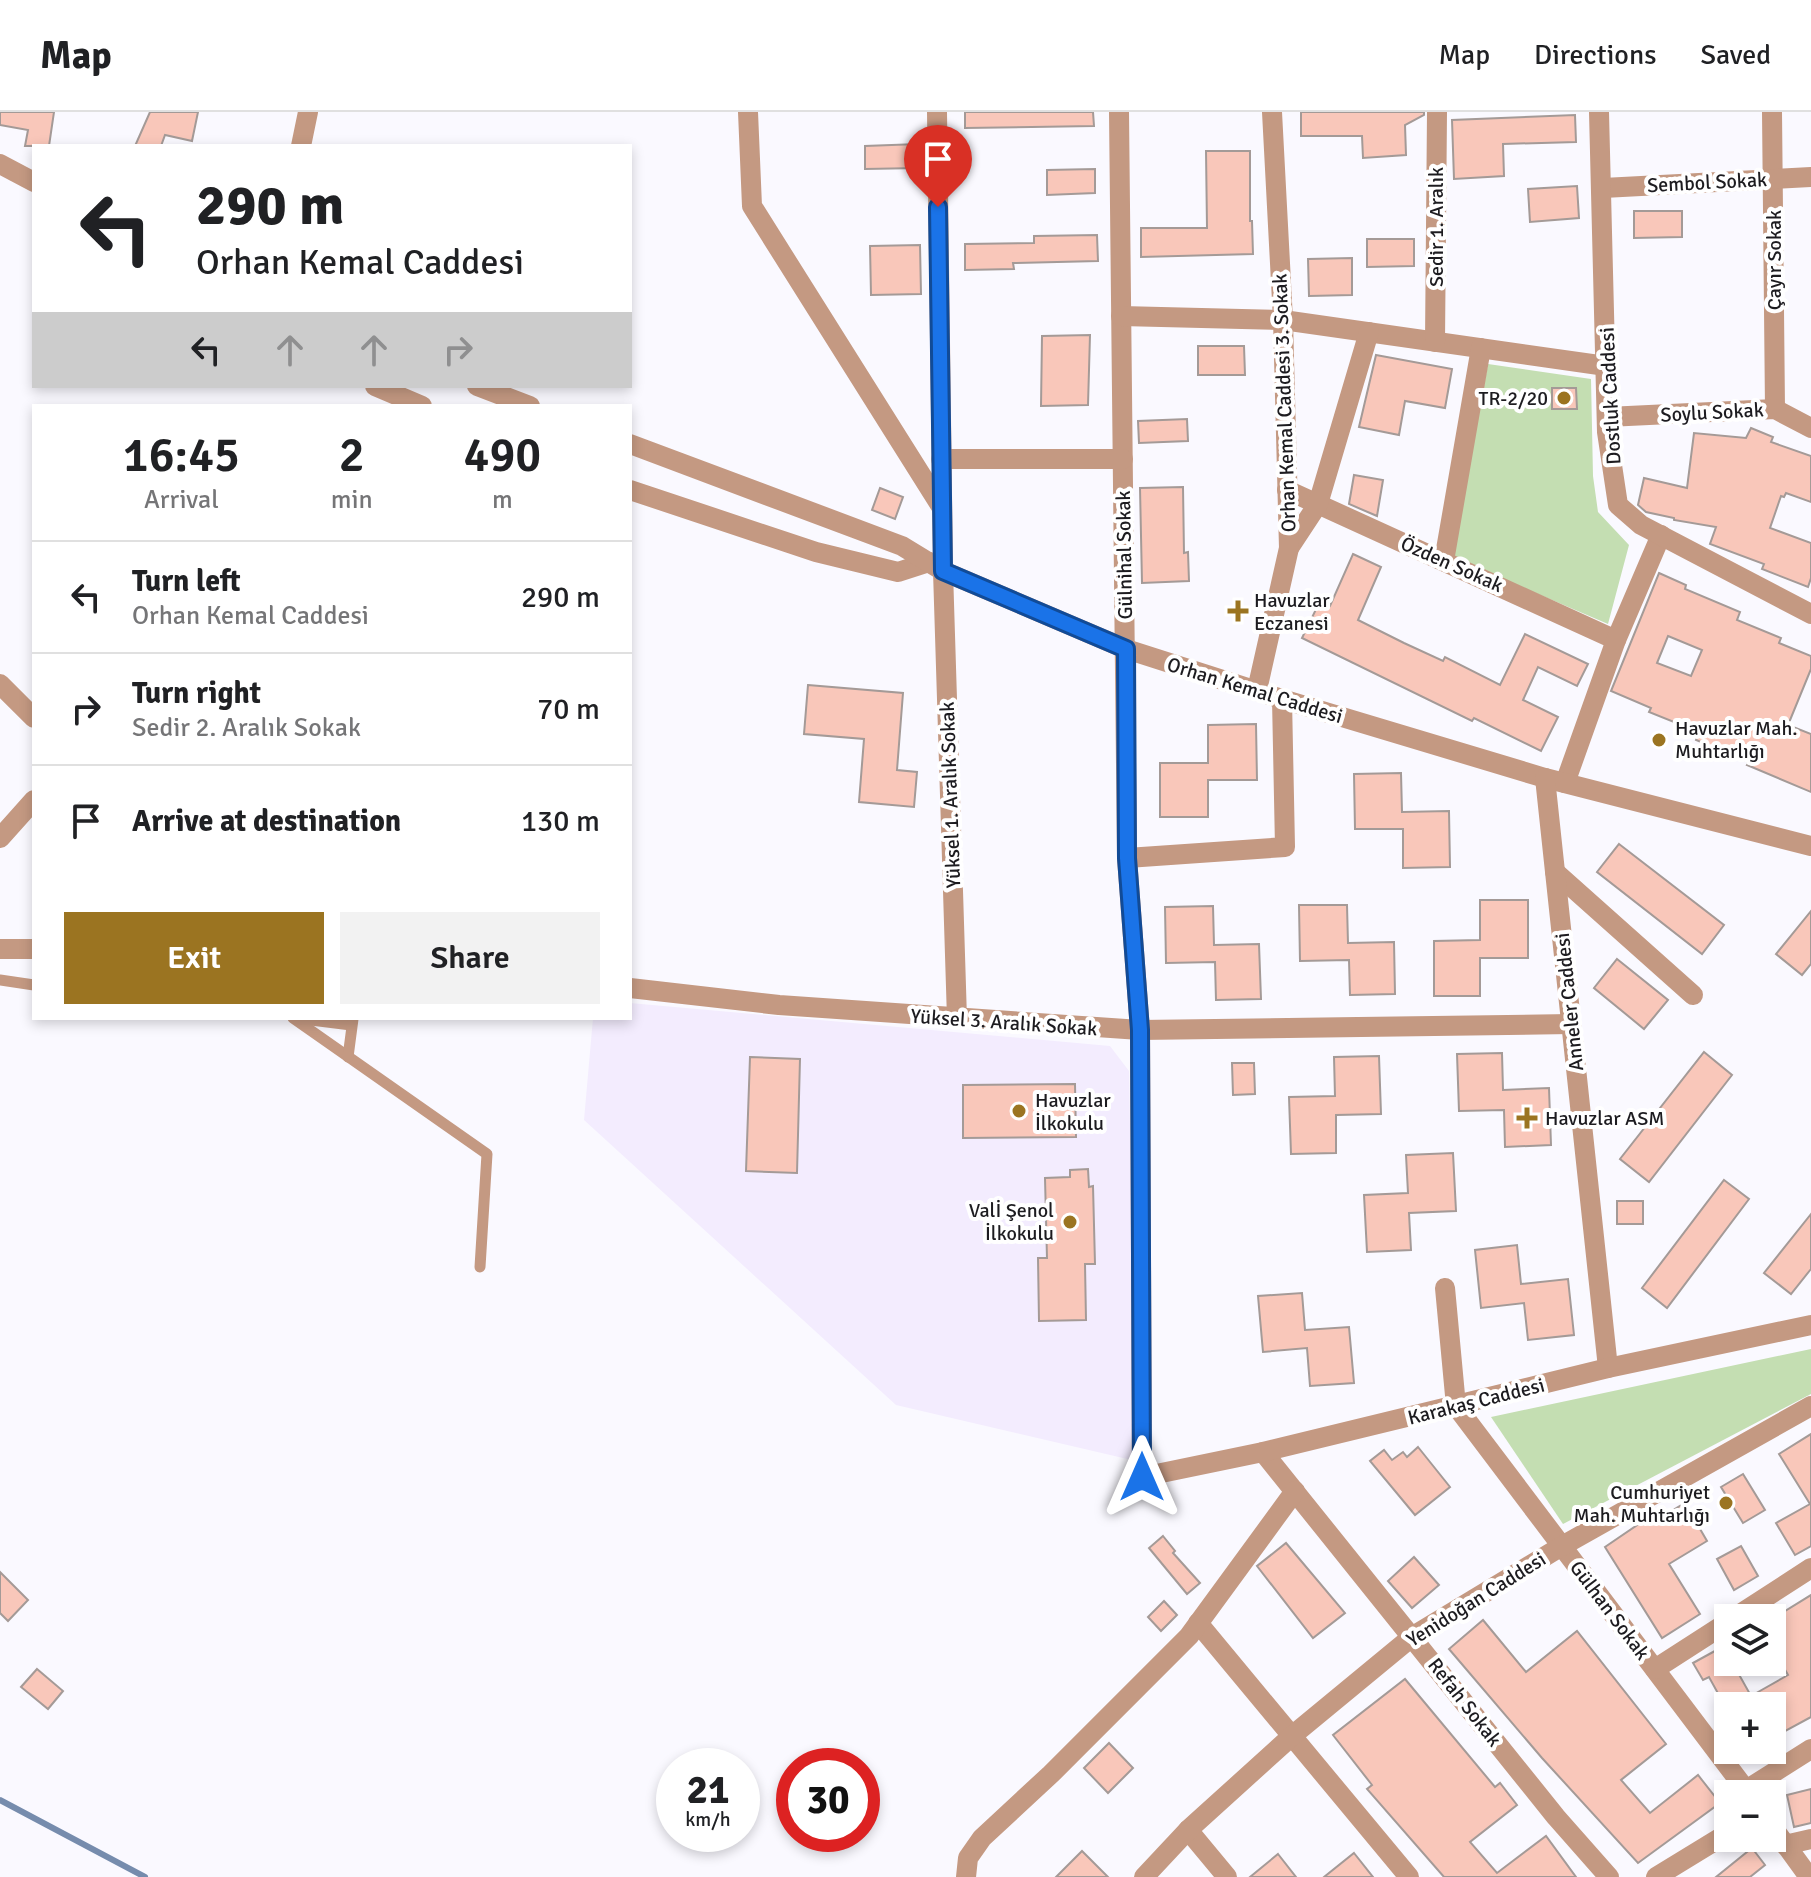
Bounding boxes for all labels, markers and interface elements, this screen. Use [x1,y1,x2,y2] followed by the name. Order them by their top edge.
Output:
[40,32,112,79] text: Map
[1438,38,1490,72] text: Map
[1534,38,1656,72] text: Directions
[1700,38,1771,72] text: Saved
[904,125,972,207] pin
[916,137,960,181] icon: arrive
[1424,167,1449,287] street label: Sedir 1. Aralık
[1646,167,1768,198] street label: Sembol Sokak
[196,171,344,240] text: 290 m
[64,176,168,280] icon: left
[1762,210,1787,310] street label: Çayır Sokak
[196,240,524,285] text: Orhan Kemal Caddesi
[1267,273,1302,533] street label: Orhan Kemal Caddesi 3. Sokak
[1594,327,1627,465] street label: Dostluk Caddesi
[184,328,228,372] icon: left
[268,328,312,372] icon: ahead
[352,328,396,372] icon: ahead
[436,328,480,372] icon: right
[1479,386,1548,411] place label: TR-2/20
[1555,389,1573,407] marker: TR-2/20
[1660,397,1764,428] street label: Soylu Sokak
[123,426,240,485] text: 16:45
[339,426,365,485] text: 2
[463,426,541,485] text: 490
[144,484,219,516] text: Arrival
[331,484,373,516] text: min
[492,484,513,516] text: m
[1111,490,1138,620] street label: Gülnihal Sokak
[1397,531,1507,598] street label: Özden Sokak
[132,563,241,600] text: Turn left
[64,575,108,619] icon: left
[521,579,600,616] text: 290 m
[1254,588,1330,636] place label: Havuzlar Eczanesi
[132,600,369,632] text: Orhan Kemal Caddesi
[1229,602,1247,620] marker: Havuzlar Eczanesi
[1164,652,1346,729] street label: Orhan Kemal Caddesi
[132,675,261,712] text: Turn right
[64,687,108,731] icon: right
[537,691,600,728] text: 70 m
[935,701,966,889] street label: Yüksel 1. Aralık Sokak
[132,712,361,744] text: Sedir 2. Aralık Sokak
[1675,716,1798,764] place label: Havuzlar Mah. Muhtarlığı
[1650,731,1668,749] marker: Havuzlar Mah. Muhtarlığı
[64,799,108,843] icon: arrive
[132,803,401,840] text: Arrive at destination
[521,803,600,840] text: 130 m
[64,912,324,1004] button: Exit
[340,912,600,1004] button: Share
[1550,932,1589,1072] street label: Anneler Caddesi
[910,1004,1098,1041] street label: Yüksel 3. Aralık Sokak
[1035,1088,1111,1136] place label: Havuzlar İlkokulu
[1010,1102,1028,1120] marker: Havuzlar İlkokulu
[1545,1106,1664,1131] place label: Havuzlar ASM
[1516,1107,1538,1129] marker: Havuzlar ASM
[969,1198,1054,1246] place label: Valİ Şenol İlkokulu
[1061,1213,1079,1231] marker: Valİ Şenol İlkokulu
[1405,1372,1547,1431] street label: Karakaş Caddesi
[1100,1435,1184,1519] position arrow
[1574,1480,1710,1528] place label: Cumhuriyet Mah. Muhtarlığı
[1717,1494,1735,1512] marker: Cumhuriyet Mah. Muhtarlığı
[1402,1547,1551,1652] street label: Yenidoğan Caddesi
[1564,1556,1655,1665] street label: Gülhan Sokak
[1714,1604,1786,1852] map controls
[1714,1604,1786,1676] button: layers
[1422,1653,1507,1752] street label: Refah Sokak
[1714,1692,1786,1764] button: +
[776,1748,880,1852] speed limit sign: 30
[686,1765,730,1815] text: 21
[1714,1780,1786,1852] button: −
[685,1807,731,1832] text: km/h

